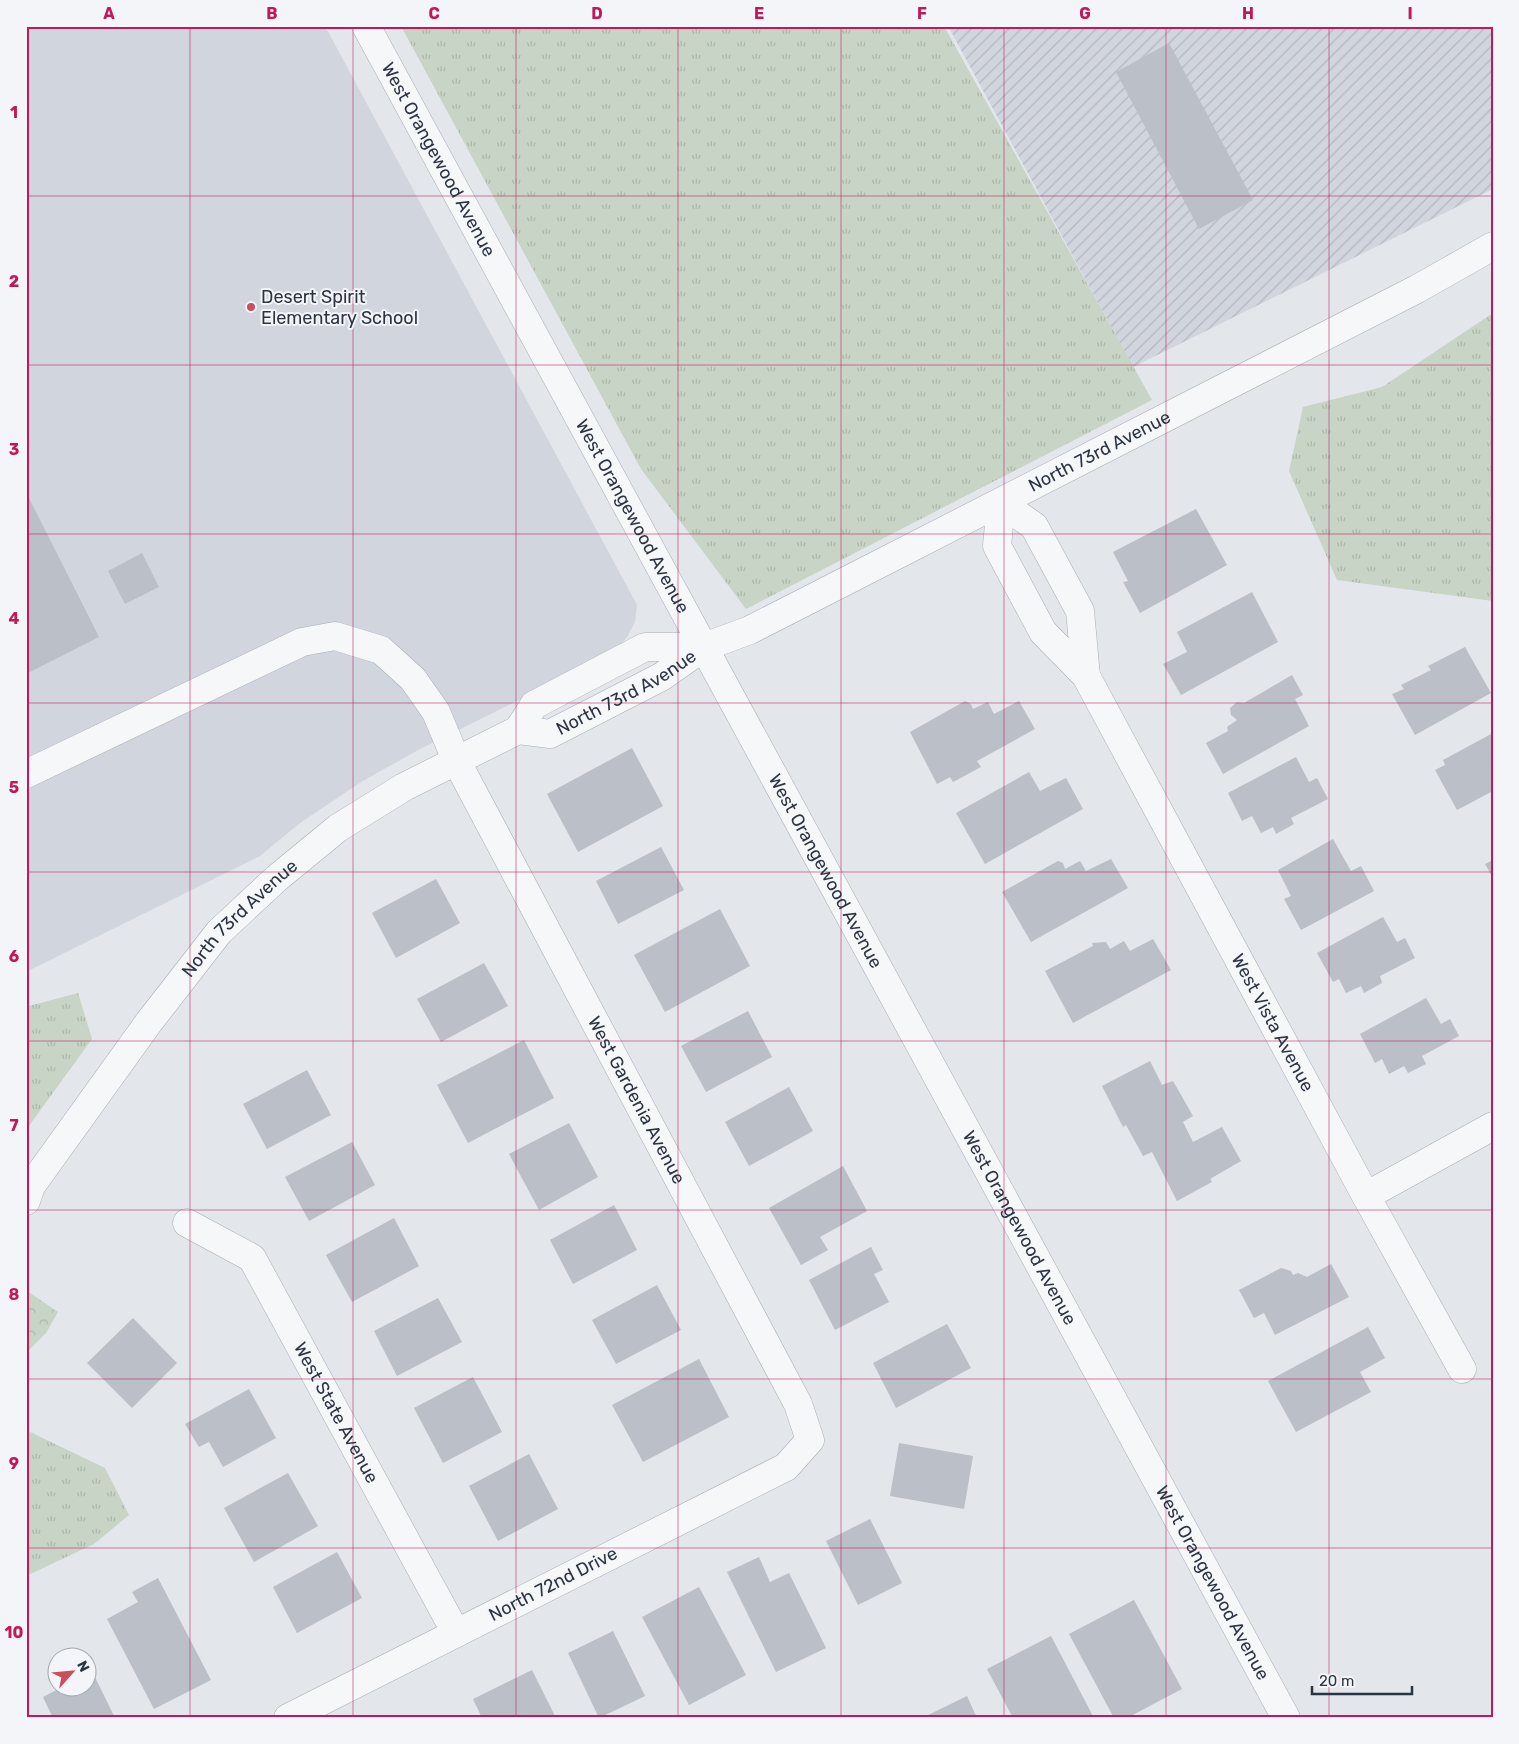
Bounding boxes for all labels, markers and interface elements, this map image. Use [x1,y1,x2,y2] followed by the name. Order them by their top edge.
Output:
[103,4,115,23] text: A
[266,4,278,23] text: B
[428,4,440,23] text: C
[591,4,603,23] text: D
[754,4,764,23] text: E
[917,4,927,23] text: F
[1079,4,1091,23] text: G
[1242,4,1254,23] text: H
[1407,4,1413,23] text: I
[377,59,500,260] street label: West Orangewood Avenue
[10,103,18,122] text: 1
[9,272,19,291] text: 2
[261,286,418,329] place label: Desert Spirit Elementary School
[245,301,257,313] marker: Desert Spirit Elementary School
[1025,406,1174,497] street label: North 73rd Avenue
[571,415,694,617] street label: West Orangewood Avenue
[9,440,19,459] text: 3
[9,609,20,628] text: 4
[552,645,700,740] street label: North 73rd Avenue
[764,770,887,972] street label: West Orangewood Avenue
[9,778,19,797] text: 5
[177,855,302,982] street label: North 73rd Avenue
[9,947,19,966] text: 6
[1227,950,1319,1096] street label: West Vista Avenue
[583,1012,690,1188] street label: West Gardenia Avenue
[9,1116,19,1135] text: 7
[958,1127,1081,1329] street label: West Orangewood Avenue
[9,1285,20,1304] text: 8
[289,1339,383,1487] street label: West State Avenue
[9,1454,19,1473] text: 9
[1151,1482,1274,1684] street label: West Orangewood Avenue
[485,1542,621,1626] street label: North 72nd Drive
[5,1623,24,1642] text: 10
[48,1646,98,1696] north arrow
[73,1658,93,1675] text: N
[1312,1664,1412,1696] scale bar
[1319,1672,1354,1690] text: 20 m

